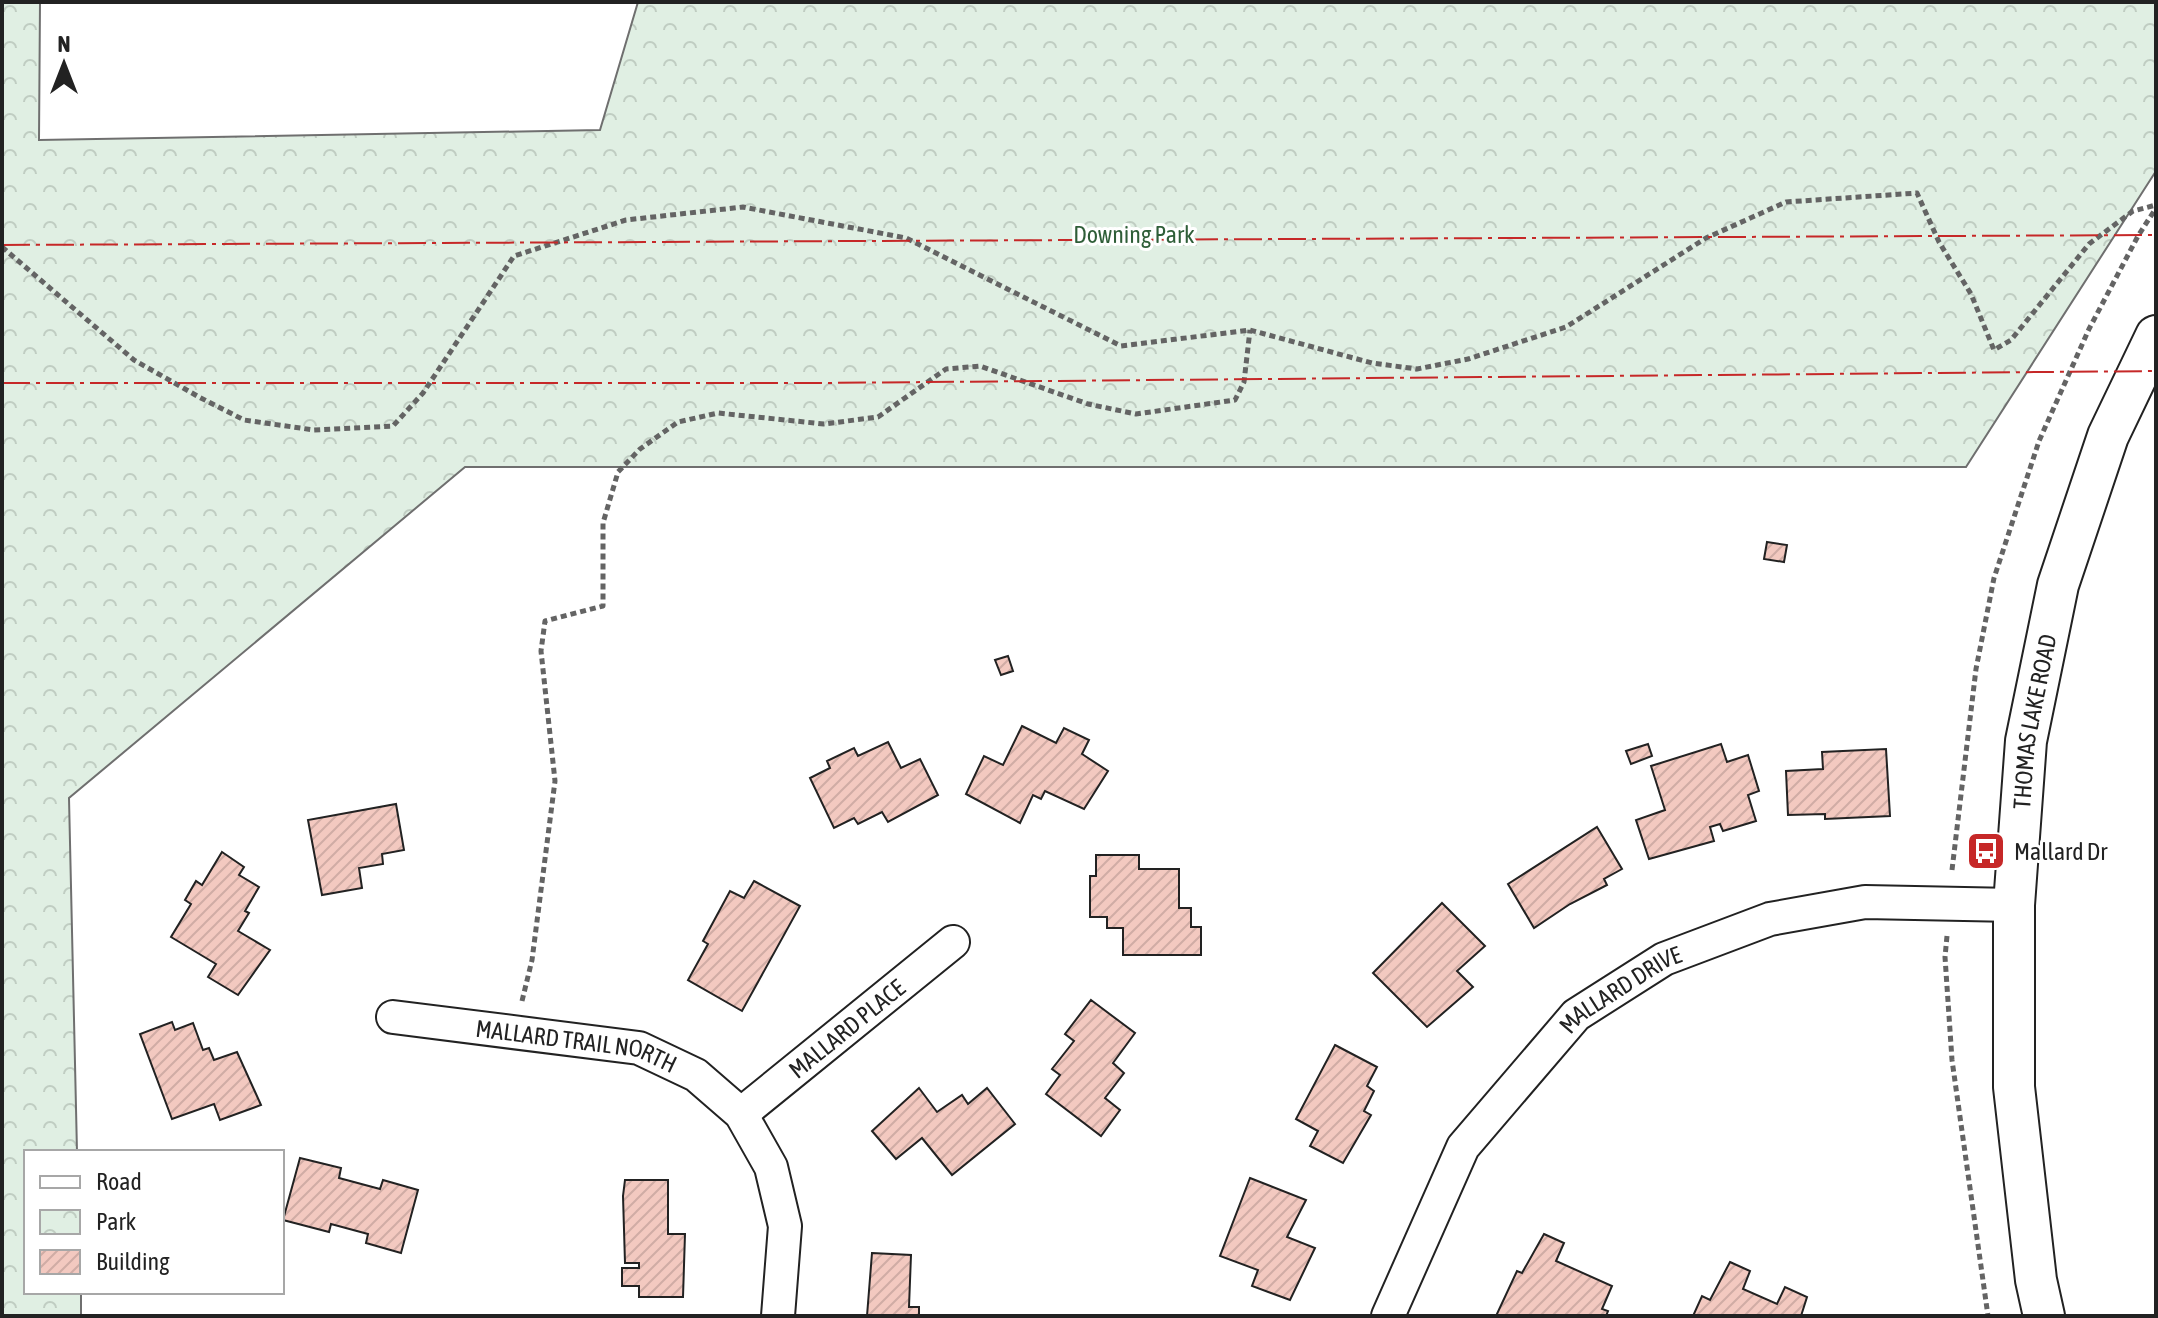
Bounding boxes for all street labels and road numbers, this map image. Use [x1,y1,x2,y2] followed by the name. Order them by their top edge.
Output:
[2008,631,2061,810] street label: THOMAS LAKE ROAD
[1553,940,1685,1038] street label: MALLARD DRIVE
[783,973,910,1083] street label: MALLARD PLACE
[474,1014,681,1077] street label: MALLARD TRAIL NORTH

